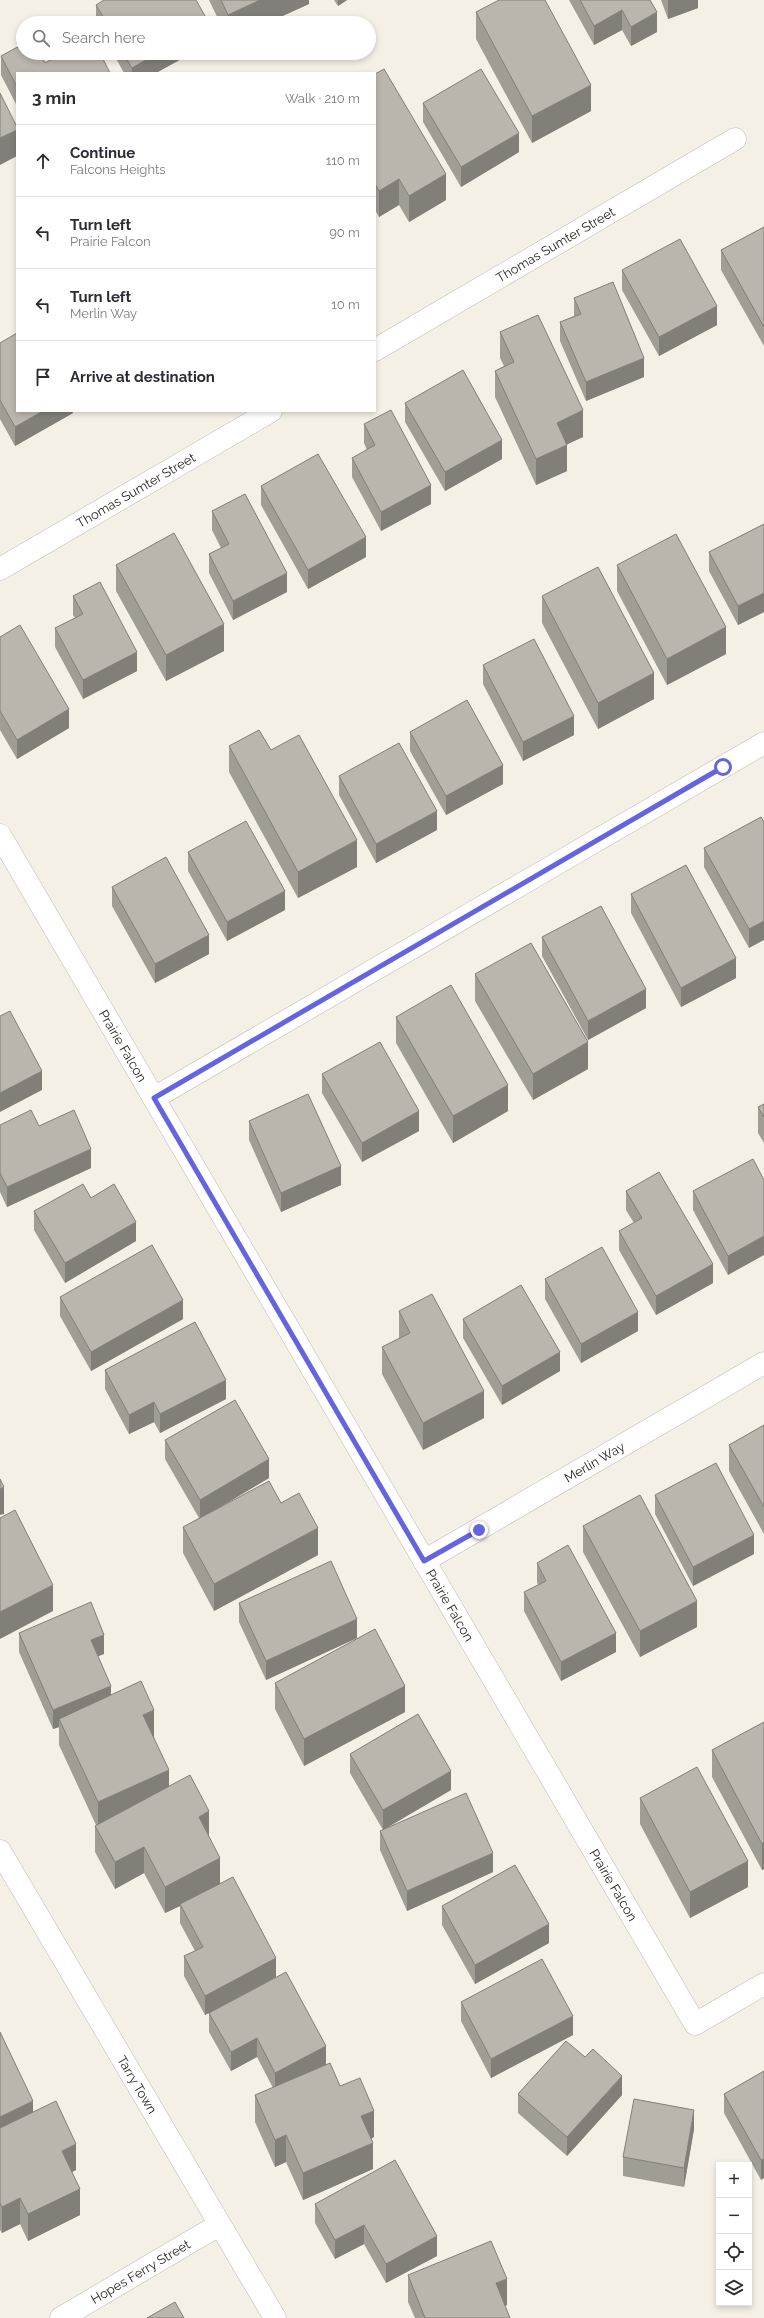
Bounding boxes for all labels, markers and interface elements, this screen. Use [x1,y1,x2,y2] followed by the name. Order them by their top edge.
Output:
[16,16,376,60] search box
[30,27,52,49] icon: search
[62,29,145,47] text: Search here
[32,88,76,108] text: 3 min
[285,91,360,106] text: Walk · 210 m
[70,144,135,162] text: Continue
[32,150,54,172] icon: ahead
[326,153,360,168] text: 110 m
[70,162,166,177] text: Falcons Heights
[494,204,618,285] street label: Thomas Sumter Street
[70,216,131,234] text: Turn left
[32,222,54,244] icon: left
[329,225,360,240] text: 90 m
[70,234,151,249] text: Prairie Falcon
[70,288,131,306] text: Turn left
[32,294,54,316] icon: left
[331,297,360,312] text: 10 m
[70,306,137,321] text: Merlin Way
[32,366,54,388] icon: arrive
[70,368,215,386] text: Arrive at destination
[74,450,199,531] street label: Thomas Sumter Street
[714,758,732,776] route start
[96,1007,150,1085] street label: Prairie Falcon
[562,1439,627,1486] street label: Merlin Way
[470,1521,488,1539] route end
[423,1567,477,1644] street label: Prairie Falcon
[586,1846,640,1924] street label: Prairie Falcon
[114,2053,160,2116] street label: Tarry Town
[716,2162,752,2306] map controls
[716,2162,752,2198] button: +
[716,2198,752,2234] button: −
[716,2234,752,2270] button: locate
[88,2236,193,2307] street label: Hopes Ferry Street
[716,2270,752,2306] button: layers

